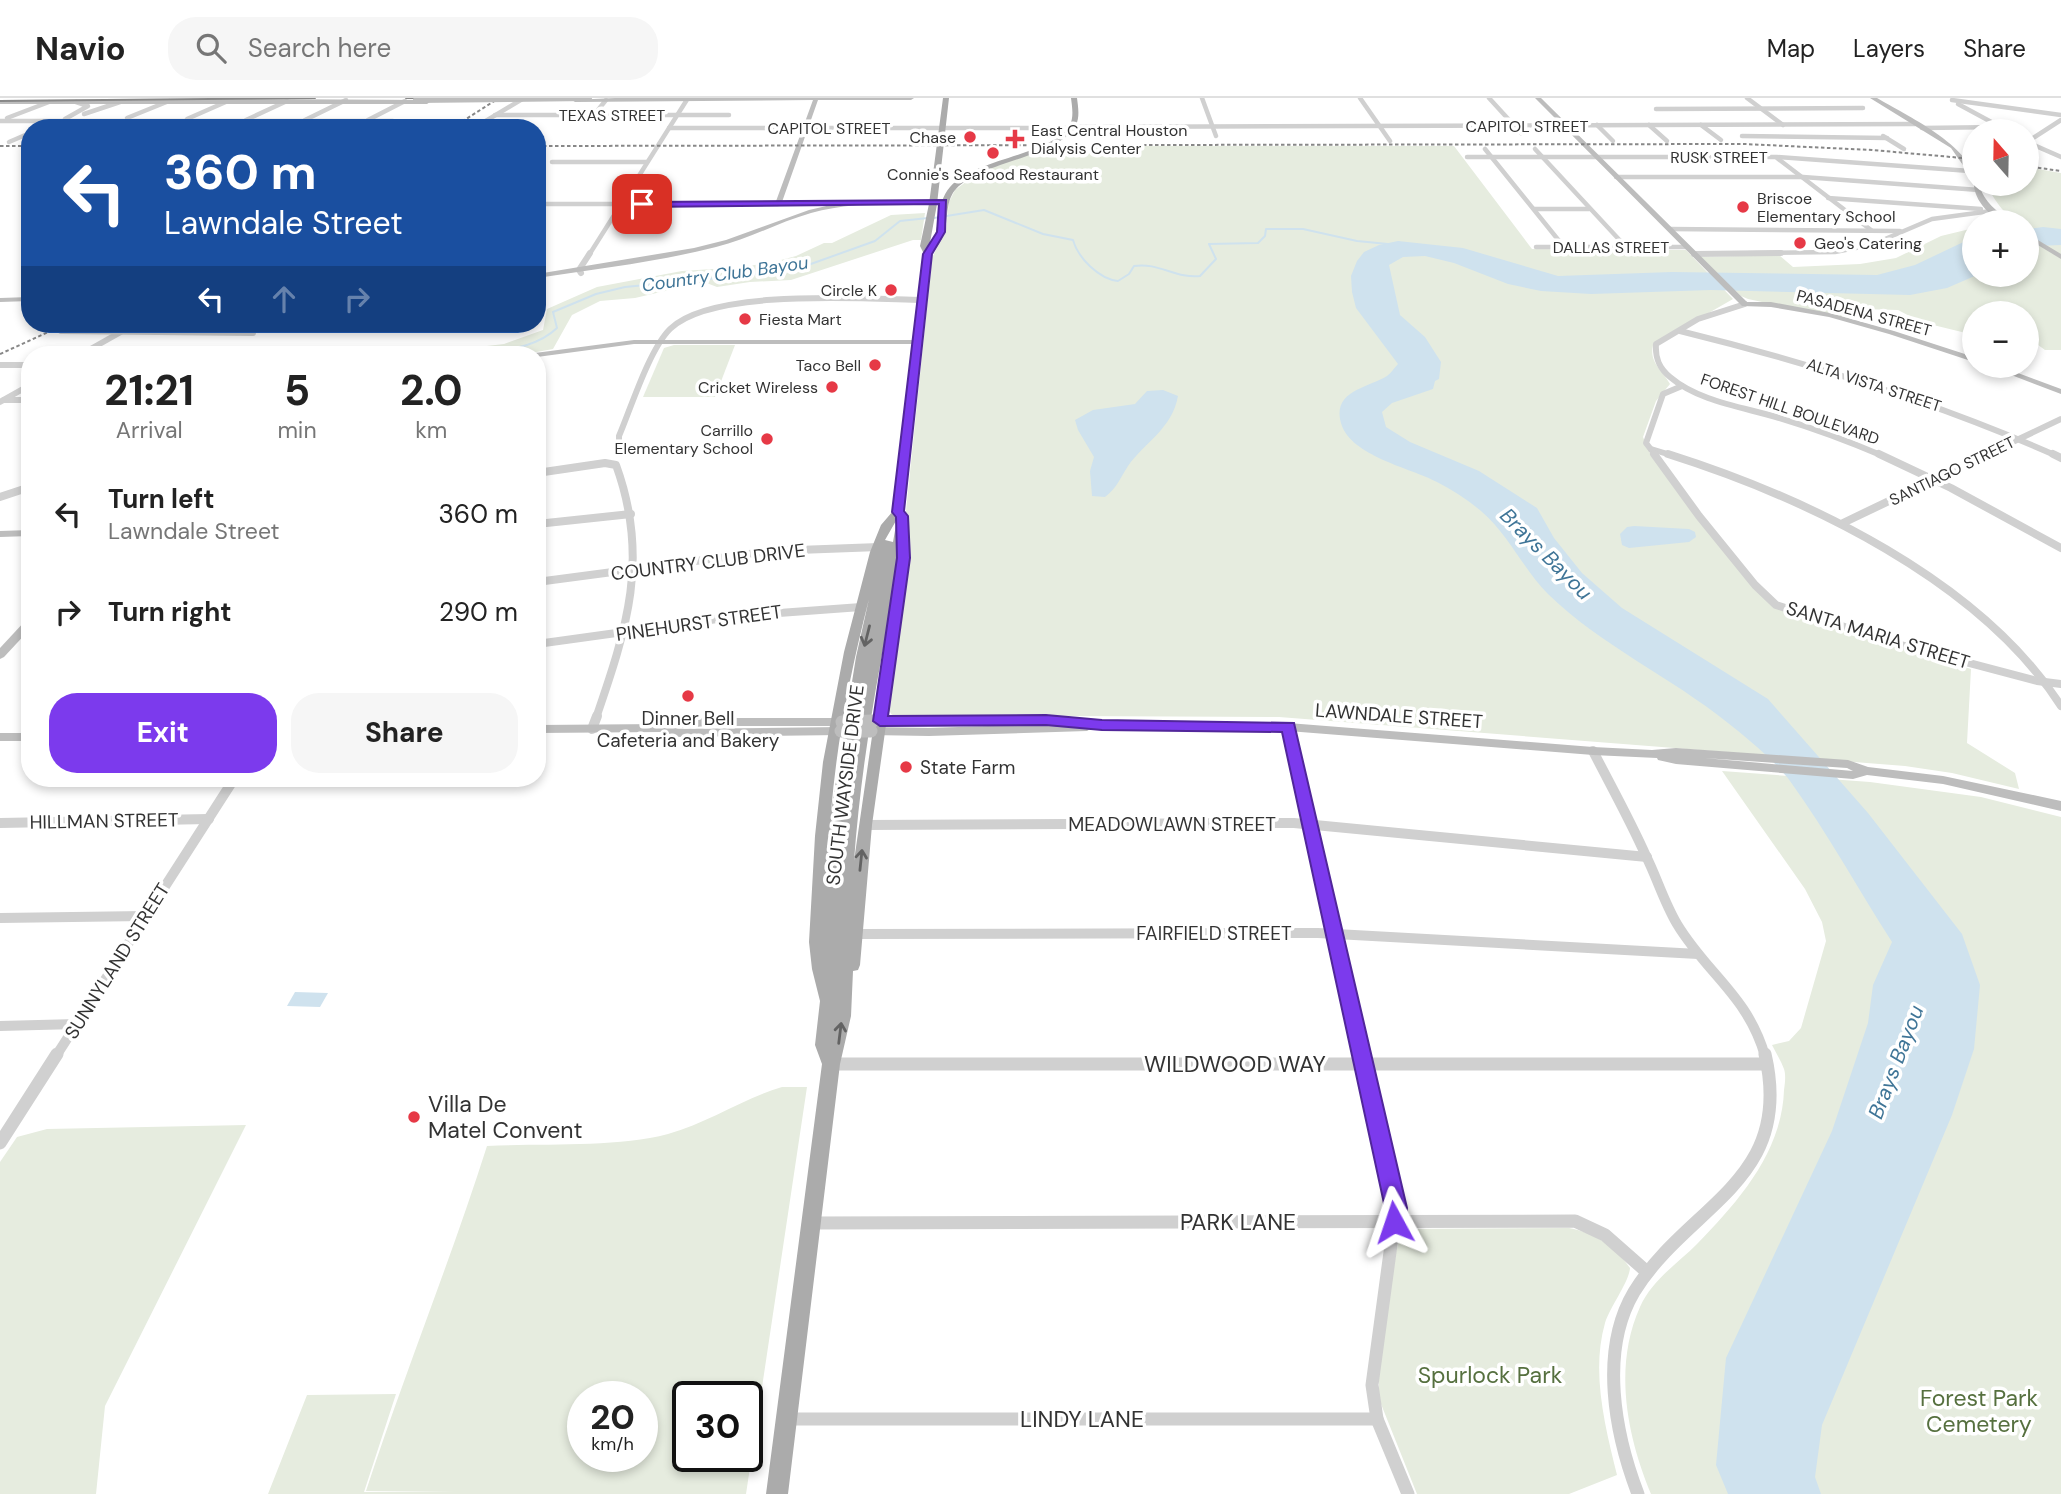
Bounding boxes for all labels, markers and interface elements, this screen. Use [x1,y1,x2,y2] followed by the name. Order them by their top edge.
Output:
[168,17,658,80] search box
[35,27,126,70] text: Navio
[192,29,230,67] icon: search
[248,31,391,65] text: Search here
[1767,33,1815,64] text: Map
[1853,33,1925,64] text: Layers
[1963,33,2026,64] text: Share
[559,105,665,126] street label: TEXAS STREET
[1466,116,1588,137] street label: CAPITOL STREET
[768,118,890,139] street label: CAPITOL STREET
[1962,119,2039,196] north arrow
[1962,119,2039,378] map controls
[1031,120,1187,159] place label: East Central Houston Dialysis Center
[910,127,956,148] place label: Chase
[962,129,978,145] marker: Chase
[1005,129,1025,149] marker: East Central Houston Dialysis Center
[164,140,317,204] text: 360 m
[985,145,1001,161] marker: Connie's Seafood Restaurant
[49,147,140,238] icon: left
[1670,147,1768,168] street label: RUSK STREET
[887,164,1099,185] place label: Connie's Seafood Restaurant
[612,174,672,234] pin
[623,185,661,223] icon: arrive
[1757,188,1895,227] place label: Briscoe Elementary School
[1735,199,1751,215] marker: Briscoe Elementary School
[164,202,403,244] text: Lawndale Street
[1962,210,2039,287] button: +
[1814,233,1922,254] place label: Geo's Catering
[1792,235,1808,251] marker: Geo's Catering
[1553,237,1669,258] street label: DALLAS STREET
[640,250,810,298] water label: Country Club Bayou
[192,280,230,318] icon: left
[265,280,303,318] icon: ahead
[338,280,376,318] icon: right
[821,280,877,301] place label: Circle K
[883,282,899,298] marker: Circle K
[1794,285,1934,341] street label: PASADENA STREET
[1962,301,2039,378] button: −
[759,309,842,330] place label: Fiesta Mart
[737,311,753,327] marker: Fiesta Mart
[1804,353,1944,417] street label: ALTA VISTA STREET
[796,355,861,376] place label: Taco Bell
[867,357,883,373] marker: Taco Bell
[104,363,194,418] text: 21:21
[284,363,310,418] text: 5
[400,363,463,418] text: 2.0
[1698,369,1882,449] street label: FOREST HILL BOULEVARD
[698,377,818,398] place label: Cricket Wireless
[824,379,840,395] marker: Cricket Wireless
[116,415,183,445] text: Arrival
[277,415,317,445] text: min
[415,415,447,445] text: km
[615,420,753,459] place label: Carrillo Elementary School
[759,431,775,447] marker: Carrillo Elementary School
[1886,432,2018,510] street label: SANTIAGO STREET
[108,482,215,516] text: Turn left
[49,495,87,533] icon: left
[438,497,518,531] text: 360 m
[1494,502,1598,606] water label: Brays Bayou
[108,516,280,546] text: Lawndale Street
[609,538,807,586] street label: COUNTRY CLUB DRIVE
[49,593,87,631] icon: right
[108,595,232,629] text: Turn right
[439,595,518,629] text: 290 m
[1783,595,1973,675] street label: SANTA MARIA STREET
[614,599,784,647] street label: PINEHURST STREET
[860,624,873,646] one-way arrow
[820,683,870,887] street label: SOUTH WAYSIDE DRIVE
[680,688,696,704] marker: Dinner Bell Cafeteria and Bakery
[49,693,277,773] button: Exit
[291,693,518,773] button: Share
[1314,698,1484,734] street label: LAWNDALE STREET
[597,706,780,753] place label: Dinner Bell Cafeteria and Bakery
[920,755,1015,780] place label: State Farm
[898,759,914,775] marker: State Farm
[29,807,179,835] street label: HILLMAN STREET
[1068,812,1276,837] street label: MEADOWLAWN STREET
[855,849,868,872] one-way arrow
[59,878,175,1044] street label: SUNNYLAND STREET
[1136,921,1292,946] street label: FAIRFIELD STREET
[1862,1001,1930,1123] water label: Brays Bayou
[833,1022,846,1044] one-way arrow
[1144,1049,1326,1079] street label: WILDWOOD WAY
[428,1089,582,1145] place label: Villa De Matel Convent
[406,1109,422,1125] marker: Villa De Matel Convent
[1357,1185,1431,1259] position arrow
[1180,1207,1296,1237] street label: PARK LANE
[1418,1360,1563,1390] park label: Spurlock Park
[672,1381,763,1472] speed limit sign: 30
[1920,1383,2039,1439] park label: Forest Park Cemetery
[590,1394,635,1440] text: 20
[1020,1404,1144,1434] street label: LINDY LANE
[591,1432,634,1456] text: km/h

